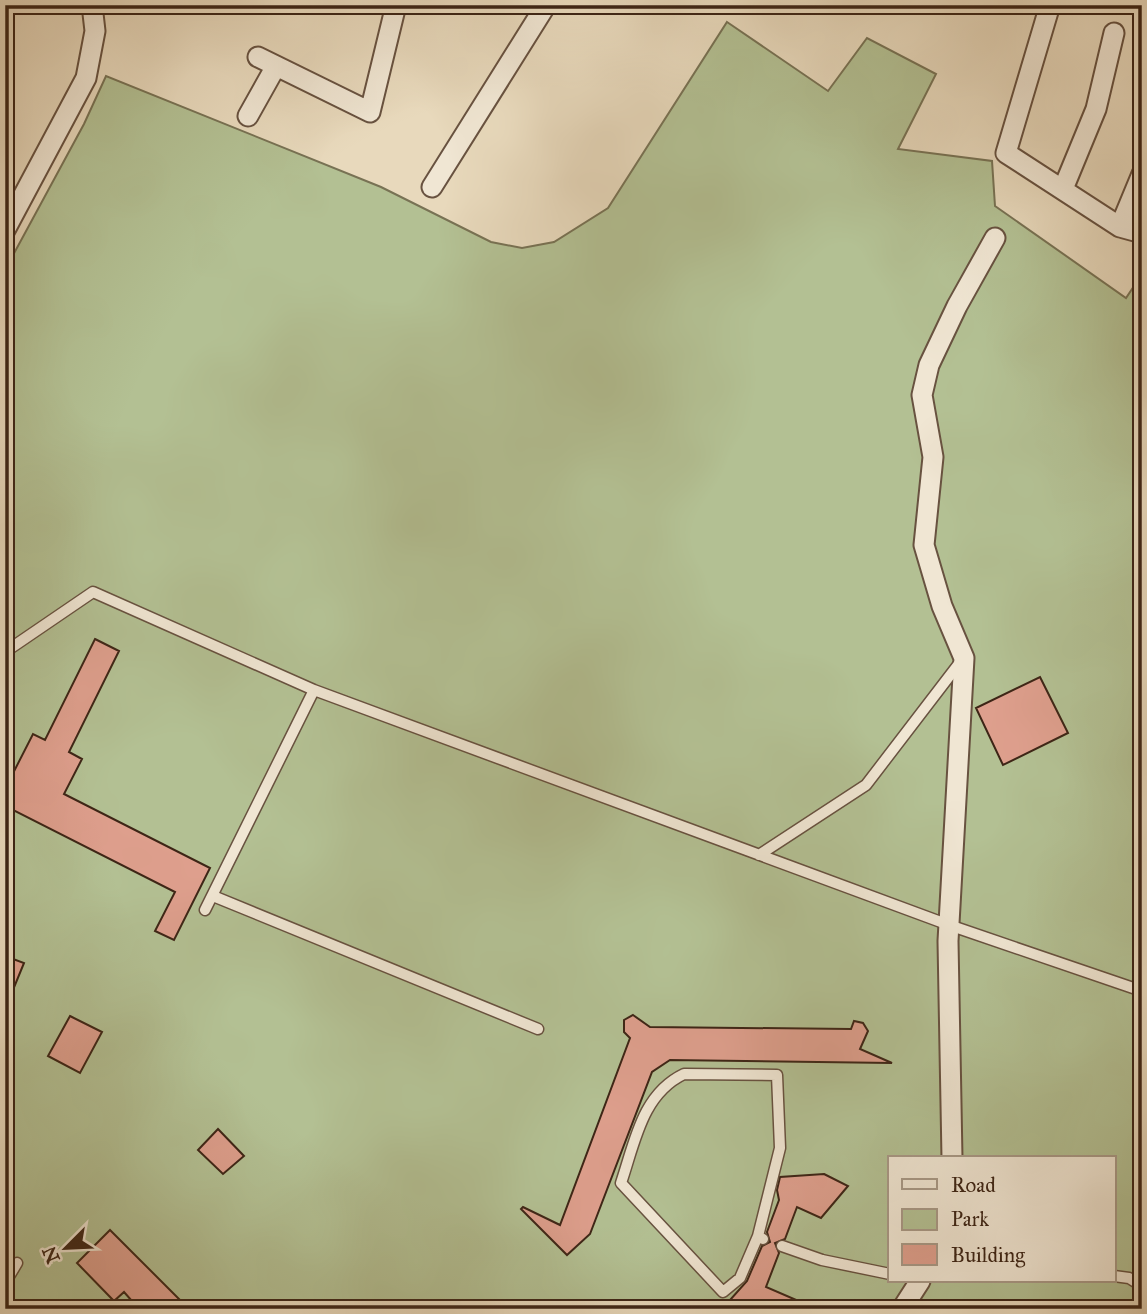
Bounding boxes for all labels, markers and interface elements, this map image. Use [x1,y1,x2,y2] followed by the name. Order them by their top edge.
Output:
[888,1156,1116,1282] legend
[951,1172,996,1198] text: Road
[951,1206,989,1232] text: Park
[32,1212,102,1282] north arrow
[951,1242,1025,1268] text: Building
[37,1243,65,1267] text: N

